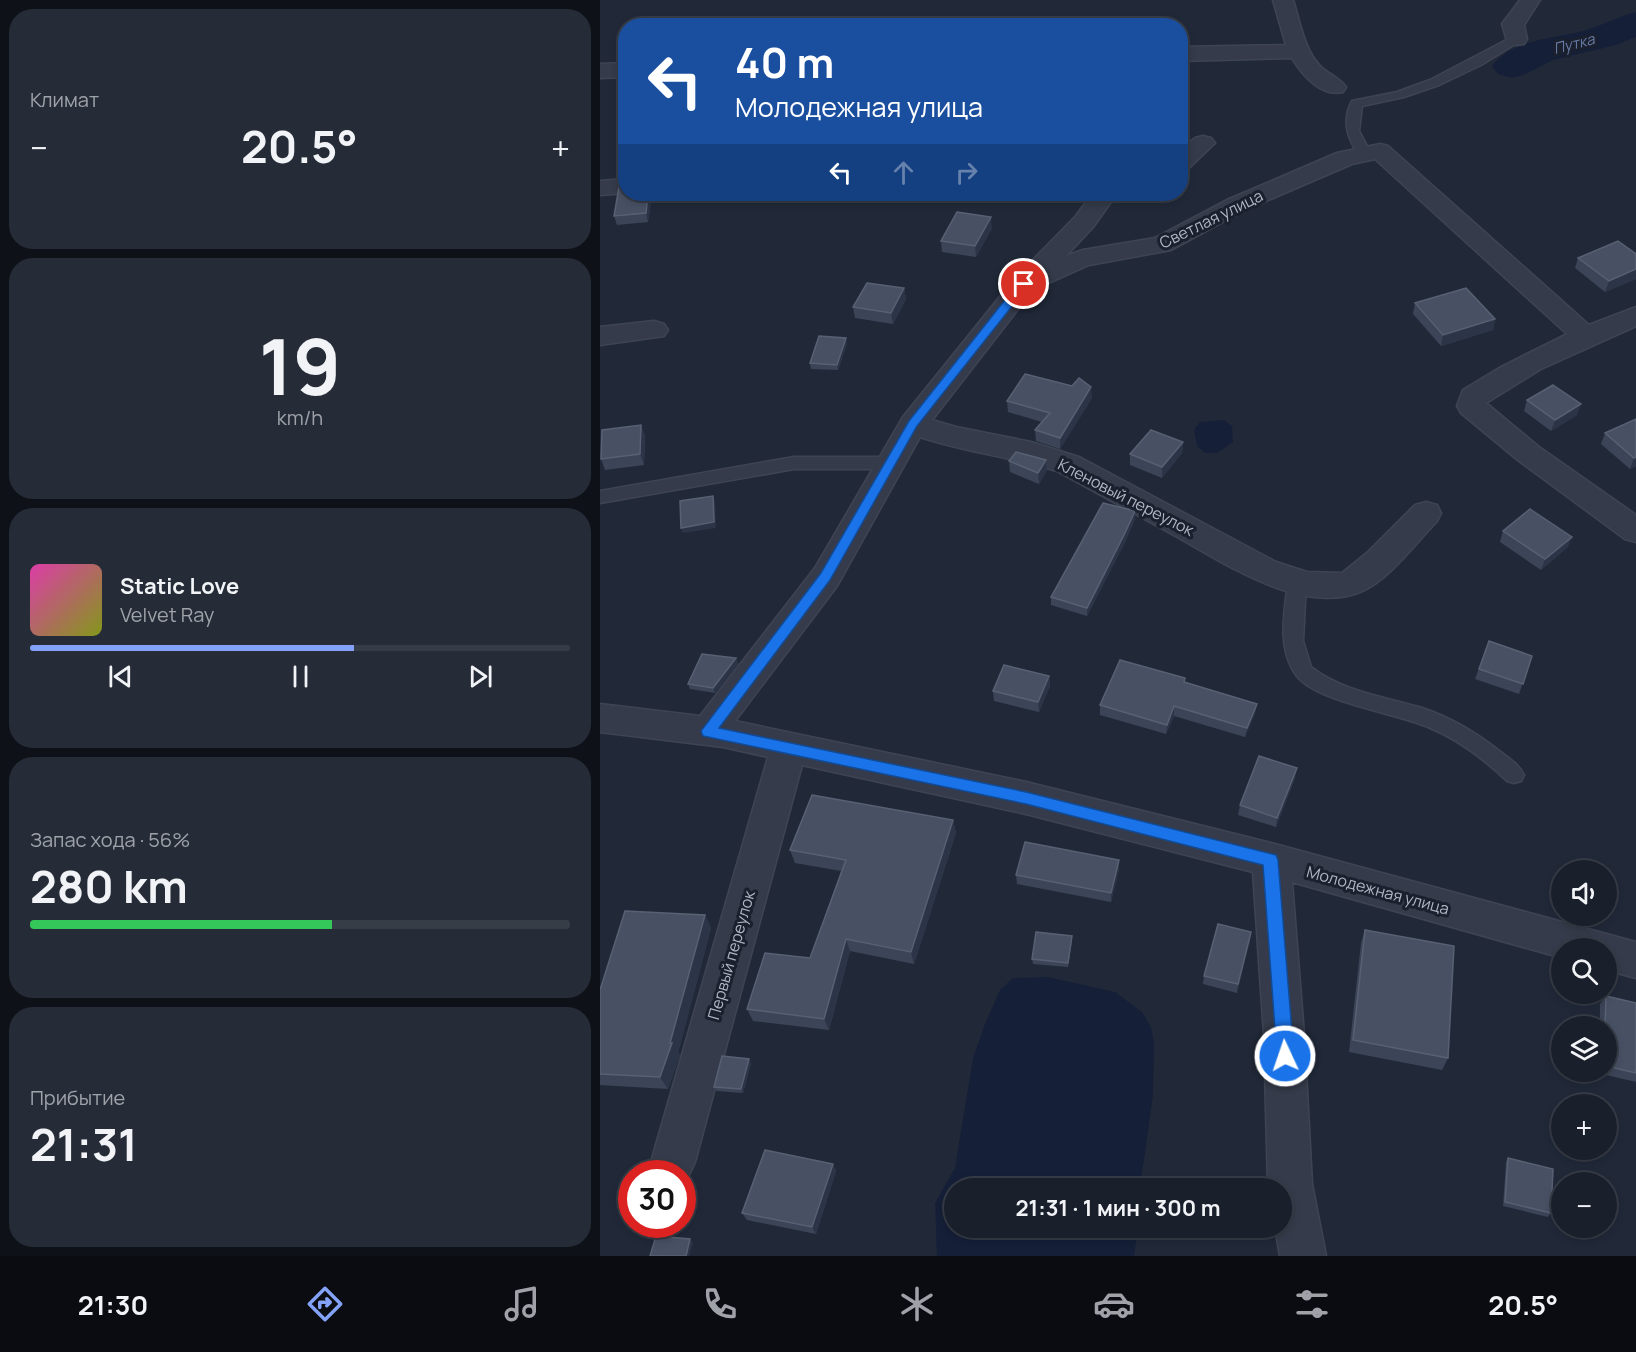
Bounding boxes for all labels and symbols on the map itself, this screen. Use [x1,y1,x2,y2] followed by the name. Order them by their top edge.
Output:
[1551,28,1597,59] water label: Путка
[1156,184,1266,254] street label: Светлая улица
[998,258,1049,309] pin
[1054,453,1199,541] street label: Кленовый переулок
[1304,860,1452,920] street label: Молодежная улица
[702,887,760,1022] street label: Первый переулок
[1253,1024,1317,1088] position arrow
[618,1160,696,1238] speed limit sign: 30

